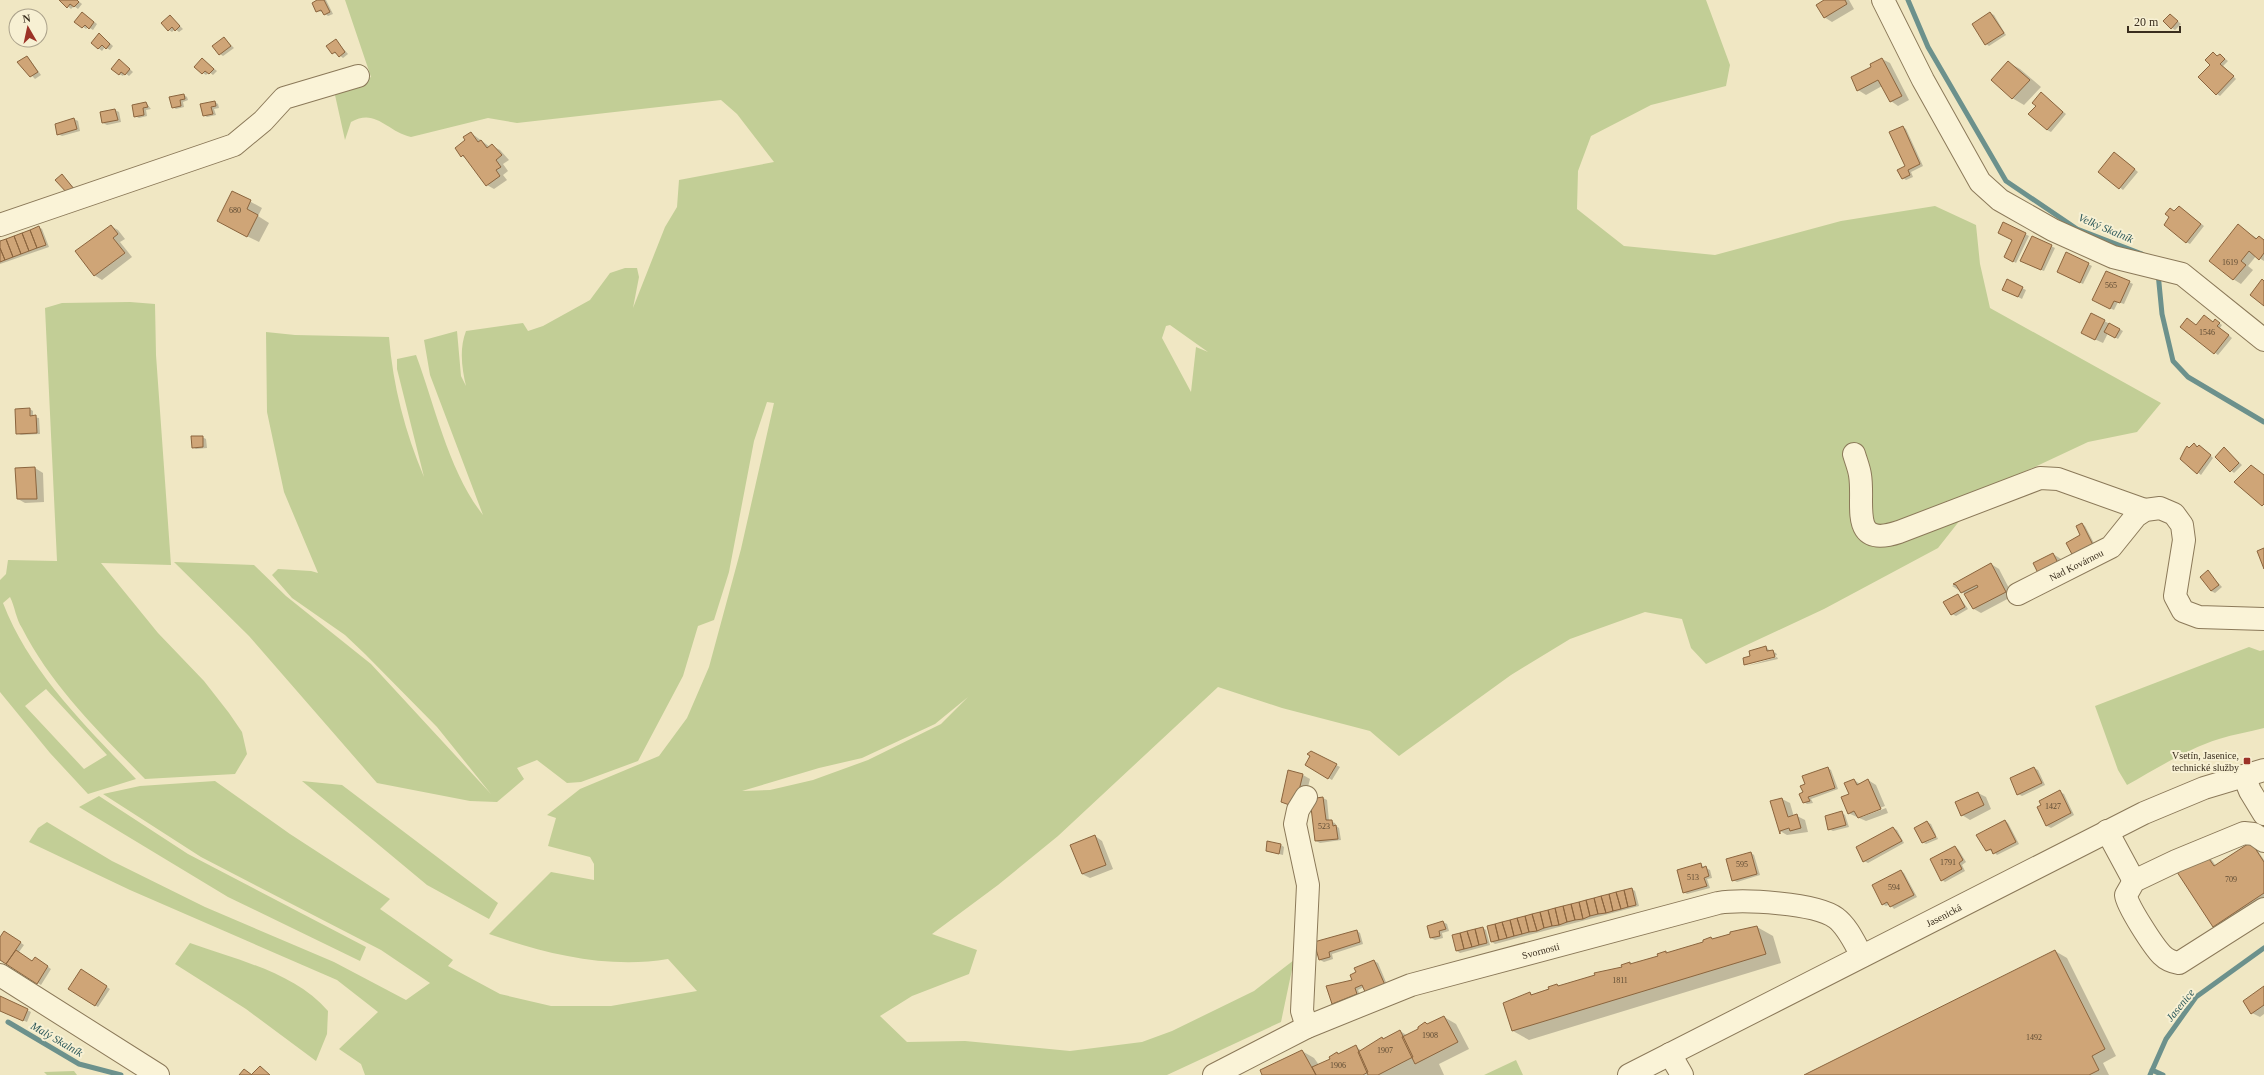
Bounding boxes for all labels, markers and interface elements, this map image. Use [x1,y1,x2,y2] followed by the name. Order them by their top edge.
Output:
[8,8,48,48] north arrow
[2128,8,2180,34] scale bar
[22,12,31,25] text: N
[2134,15,2159,29] text: 20 m
[229,206,241,215] house number: 680
[2077,211,2136,245] water label: Velký Skalník
[2222,258,2238,267] house number: 1619
[2105,281,2117,290] house number: 565
[2199,328,2215,337] house number: 1546
[2047,547,2105,583] street label: Nad Kovárnou
[2172,750,2239,773] place label: Vsetín, Jasenice, technické služby
[2242,756,2252,766] marker: Vsetín, Jasenice, technické služby
[2045,802,2061,811] house number: 1427
[1318,822,1330,831] house number: 523
[1940,858,1956,867] house number: 1791
[1736,860,1748,869] house number: 595
[1687,873,1699,882] house number: 513
[2225,875,2237,884] house number: 709
[1888,883,1900,892] house number: 594
[1924,902,1964,929] street label: Jasenická
[1521,941,1561,961] street label: Svornosti
[1612,976,1628,985] house number: 1811
[2163,986,2197,1023] water label: Jasenice
[28,1019,86,1059] water label: Malý Skalník
[1422,1031,1438,1040] house number: 1908
[2026,1033,2042,1042] house number: 1492
[1377,1046,1393,1055] house number: 1907
[1330,1061,1346,1070] house number: 1906

